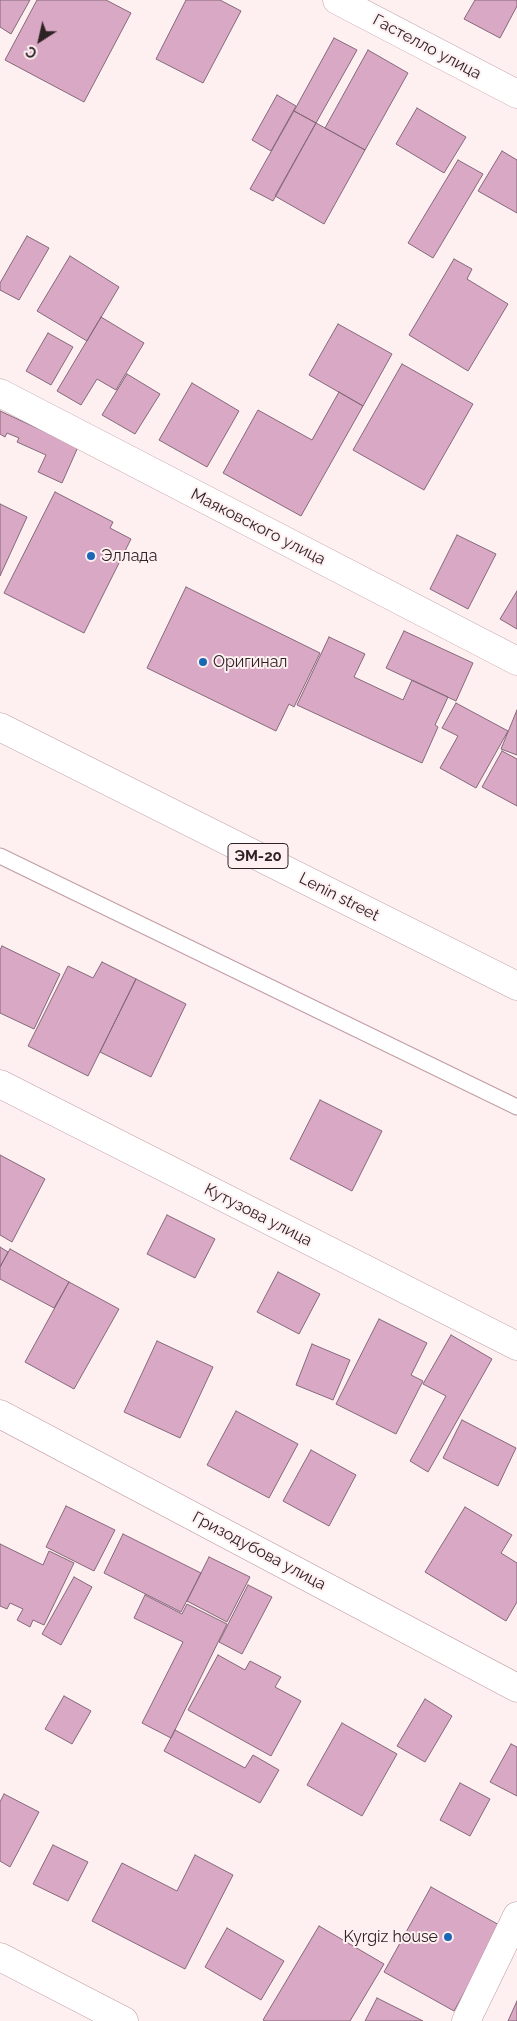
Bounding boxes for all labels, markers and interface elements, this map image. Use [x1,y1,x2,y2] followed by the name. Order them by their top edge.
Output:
[370,10,484,84] street label: Гастелло улица
[15,15,65,65] north arrow
[23,43,40,62] text: С
[188,485,328,569] street label: Маяковского улица
[101,546,157,566] place label: Эллада
[85,550,97,562] marker: Эллада
[213,652,287,672] place label: Оригинал
[197,656,209,668] marker: Оригинал
[228,844,288,868] road number: ЭМ-20
[296,869,382,925] street label: Lenin street
[201,1180,315,1250] street label: Кутузова улица
[189,1508,329,1594] street label: Гризодубова улица
[343,1927,438,1947] place label: Kyrgiz house
[442,1931,454,1943] marker: Kyrgiz house

